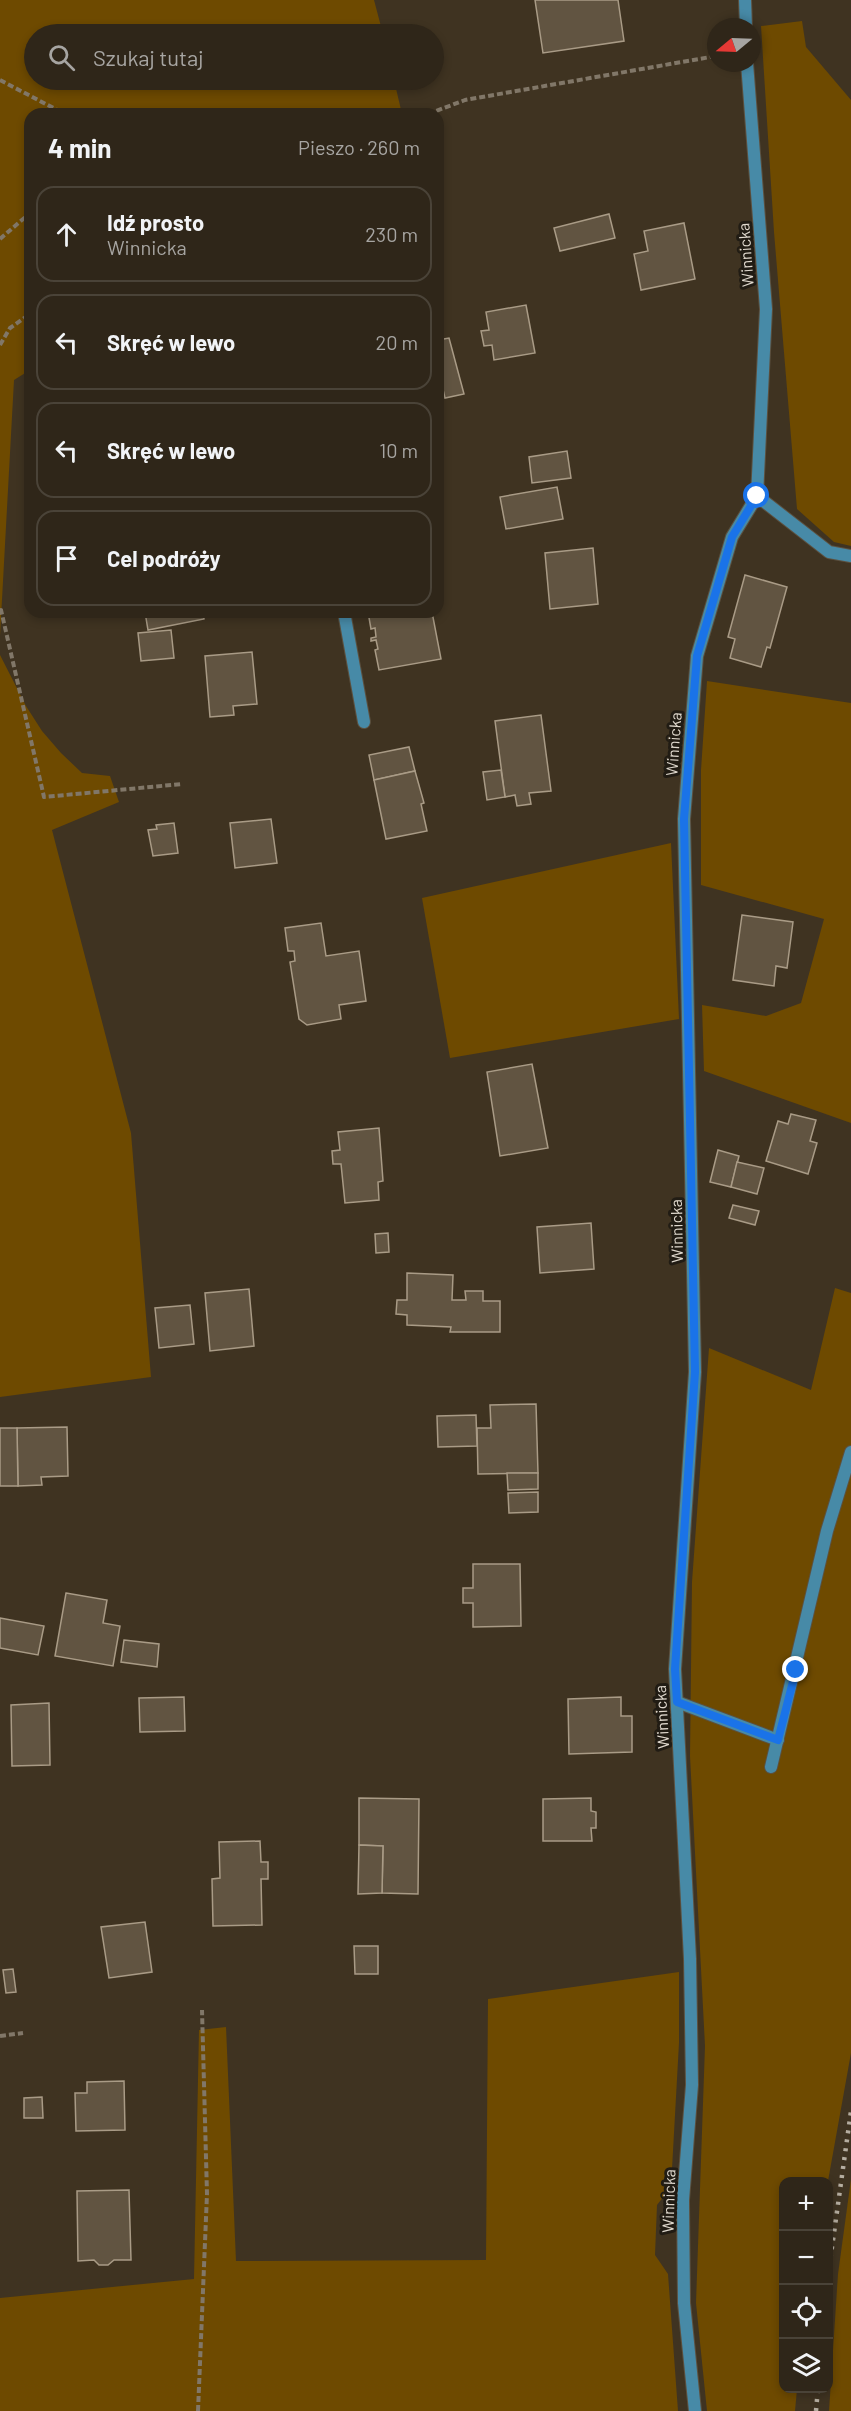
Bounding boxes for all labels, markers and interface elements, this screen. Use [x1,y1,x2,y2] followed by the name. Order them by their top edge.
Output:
[707,18,761,72] north arrow
[24,24,444,90] search box
[45,41,78,74] icon: search
[93,44,204,70] text: Szukaj tutaj
[48,132,112,163] text: 4 min
[298,135,420,159] text: Pieszo · 260 m
[107,209,204,235] text: Idź prosto
[50,218,83,251] icon: ahead
[365,222,418,246] text: 230 m
[733,223,757,287] street label: Winnicka
[107,235,187,259] text: Winnicka
[50,326,83,359] icon: left
[107,329,235,355] text: Skręć w lewo
[375,330,418,354] text: 20 m
[50,434,83,467] icon: left
[107,437,235,463] text: Skręć w lewo
[379,438,418,462] text: 10 m
[743,482,769,508] route start
[50,542,83,575] icon: arrive
[107,545,221,571] text: Cel podróży
[661,712,685,776] street label: Winnicka
[666,1199,686,1263] street label: Winnicka
[782,1656,808,1682] route end
[650,1685,672,1749] street label: Winnicka
[657,2169,679,2233] street label: Winnicka
[779,2177,833,2393] map controls
[779,2177,833,2231] button: +
[779,2231,833,2285] button: −
[779,2285,833,2339] button: locate
[779,2339,833,2393] button: layers

